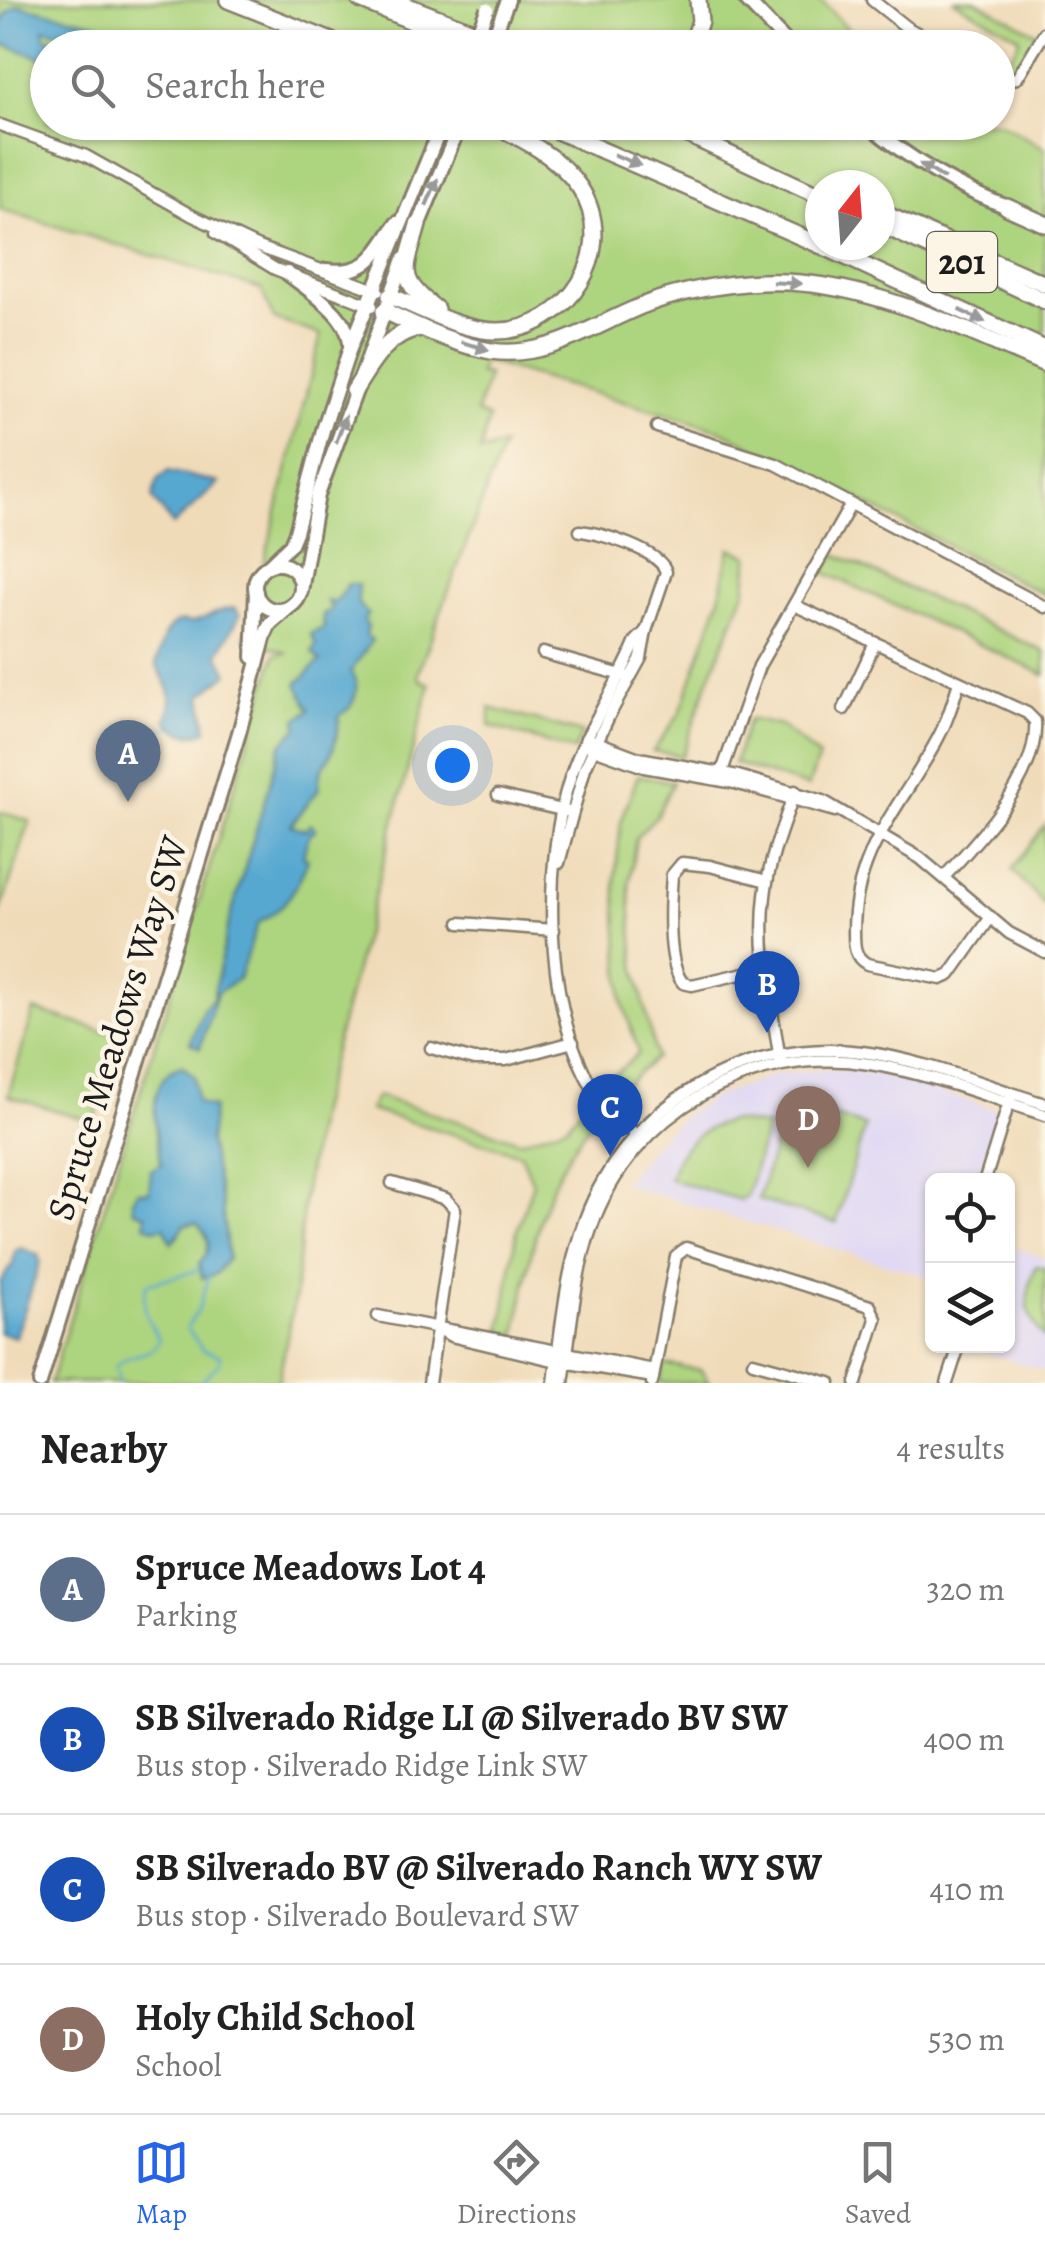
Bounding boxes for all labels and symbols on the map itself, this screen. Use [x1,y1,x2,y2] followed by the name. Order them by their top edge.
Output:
[612,152,642,168] one-way arrow
[918,163,946,181] one-way arrow
[805,170,895,260] north arrow
[424,177,440,207] one-way arrow
[927,232,997,292] road number: 201
[772,275,804,291] one-way arrow
[958,307,987,324] one-way arrow
[460,339,490,354] one-way arrow
[334,413,349,443] one-way arrow
[96,720,160,802] pin: A
[427,740,478,791] your location
[34,829,200,1227] street label: Spruce Meadows Way SW
[734,950,800,1033] pin: B
[578,1074,642,1156] pin: C
[776,1086,840,1168] pin: D

